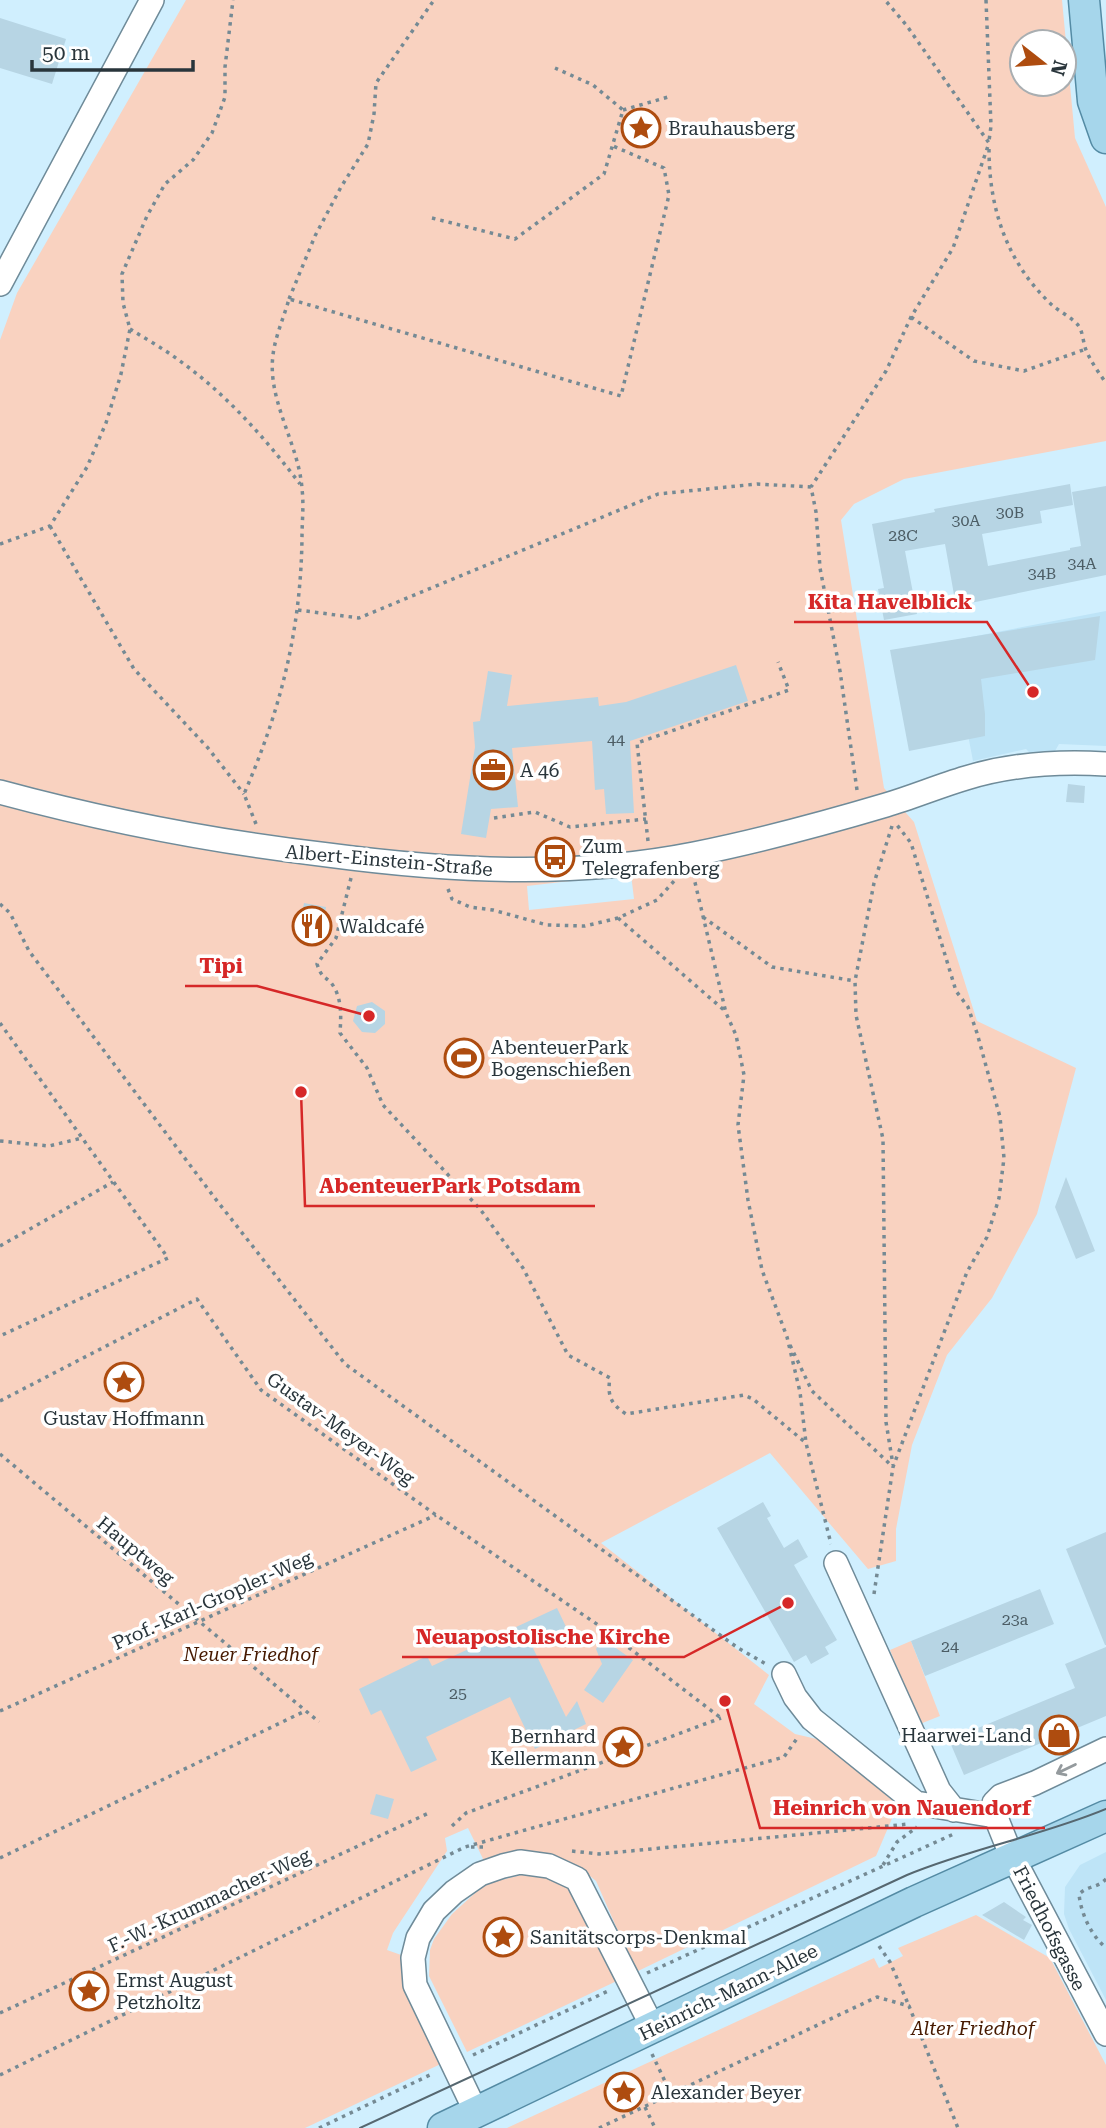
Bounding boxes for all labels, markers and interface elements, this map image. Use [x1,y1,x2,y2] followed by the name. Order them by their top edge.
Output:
[32,28,192,72] scale bar
[1008,28,1078,98] north arrow
[42,41,90,65] text: 50 m
[1046,57,1072,79] text: N
[620,107,662,149] place icon: Brauhausberg
[668,117,795,140] place label: Brauhausberg
[996,503,1024,522] house number: 30B
[951,511,981,530] house number: 30A
[888,526,918,545] house number: 28C
[1067,554,1097,573] house number: 34A
[1028,564,1056,583] house number: 34B
[794,580,987,622] callout: Kita Havelblick
[808,590,973,614] text: Kita Havelblick
[607,730,625,749] house number: 44
[472,749,514,791] office icon: A 46
[520,759,559,782] place label: A 46
[582,835,720,880] place label: Zum Telegrafenberg
[534,836,576,878] bus stop icon: Zum Telegrafenberg
[284,840,494,881] street label: Albert-Einstein-Straße
[291,905,333,947] restaurant icon: Waldcafé
[339,915,425,938] place label: Waldcafé
[185,944,257,986] callout: Tipi
[199,954,243,978] text: Tipi
[491,1036,631,1081] place label: AbenteuerPark Bogenschießen
[443,1037,485,1079] sports icon: AbenteuerPark Bogenschießen
[305,1164,595,1206] callout: AbenteuerPark Potsdam
[319,1174,581,1198] text: AbenteuerPark Potsdam
[103,1361,145,1403] place icon: Gustav Hoffmann
[262,1367,419,1490] street label: Gustav-Meyer-Weg
[43,1407,205,1430] place label: Gustav Hoffmann
[92,1511,179,1589] street label: Hauptweg
[109,1546,316,1655] street label: Prof.-Karl-Gropler-Weg
[1002,1610,1029,1629] house number: 23a
[402,1615,684,1657] callout: Neuapostolische Kirche
[416,1625,670,1649] text: Neuapostolische Kirche
[941,1637,959,1656] house number: 24
[183,1643,320,1666] park label: Neuer Friedhof
[449,1684,467,1703] house number: 25
[1038,1714,1080,1756] shop icon: Haarwei-Land
[901,1724,1032,1747] place label: Haarwei-Land
[490,1725,596,1770] place label: Bernhard Kellermann
[602,1726,644,1768] place icon: Bernhard Kellermann
[1056,1763,1077,1776] one-way arrow
[760,1786,1045,1828] callout: Heinrich von Nauendorf
[773,1796,1032,1820] text: Heinrich von Nauendorf
[104,1843,314,1957] street label: F.-W.-Krummacher-Weg
[1008,1862,1091,1994] street label: Friedhofsgasse
[482,1916,524,1958] place icon: Sanitätscorps-Denkmal
[530,1926,746,1949] place label: Sanitätscorps-Denkmal
[635,1939,821,2046] street label: Heinrich-Mann-Allee
[116,1969,233,2014] place label: Ernst August Petzholtz
[68,1970,110,2012] place icon: Ernst August Petzholtz
[910,2017,1037,2040] park label: Alter Friedhof
[603,2071,645,2113] place icon: Alexander Beyer
[651,2081,802,2104] place label: Alexander Beyer

